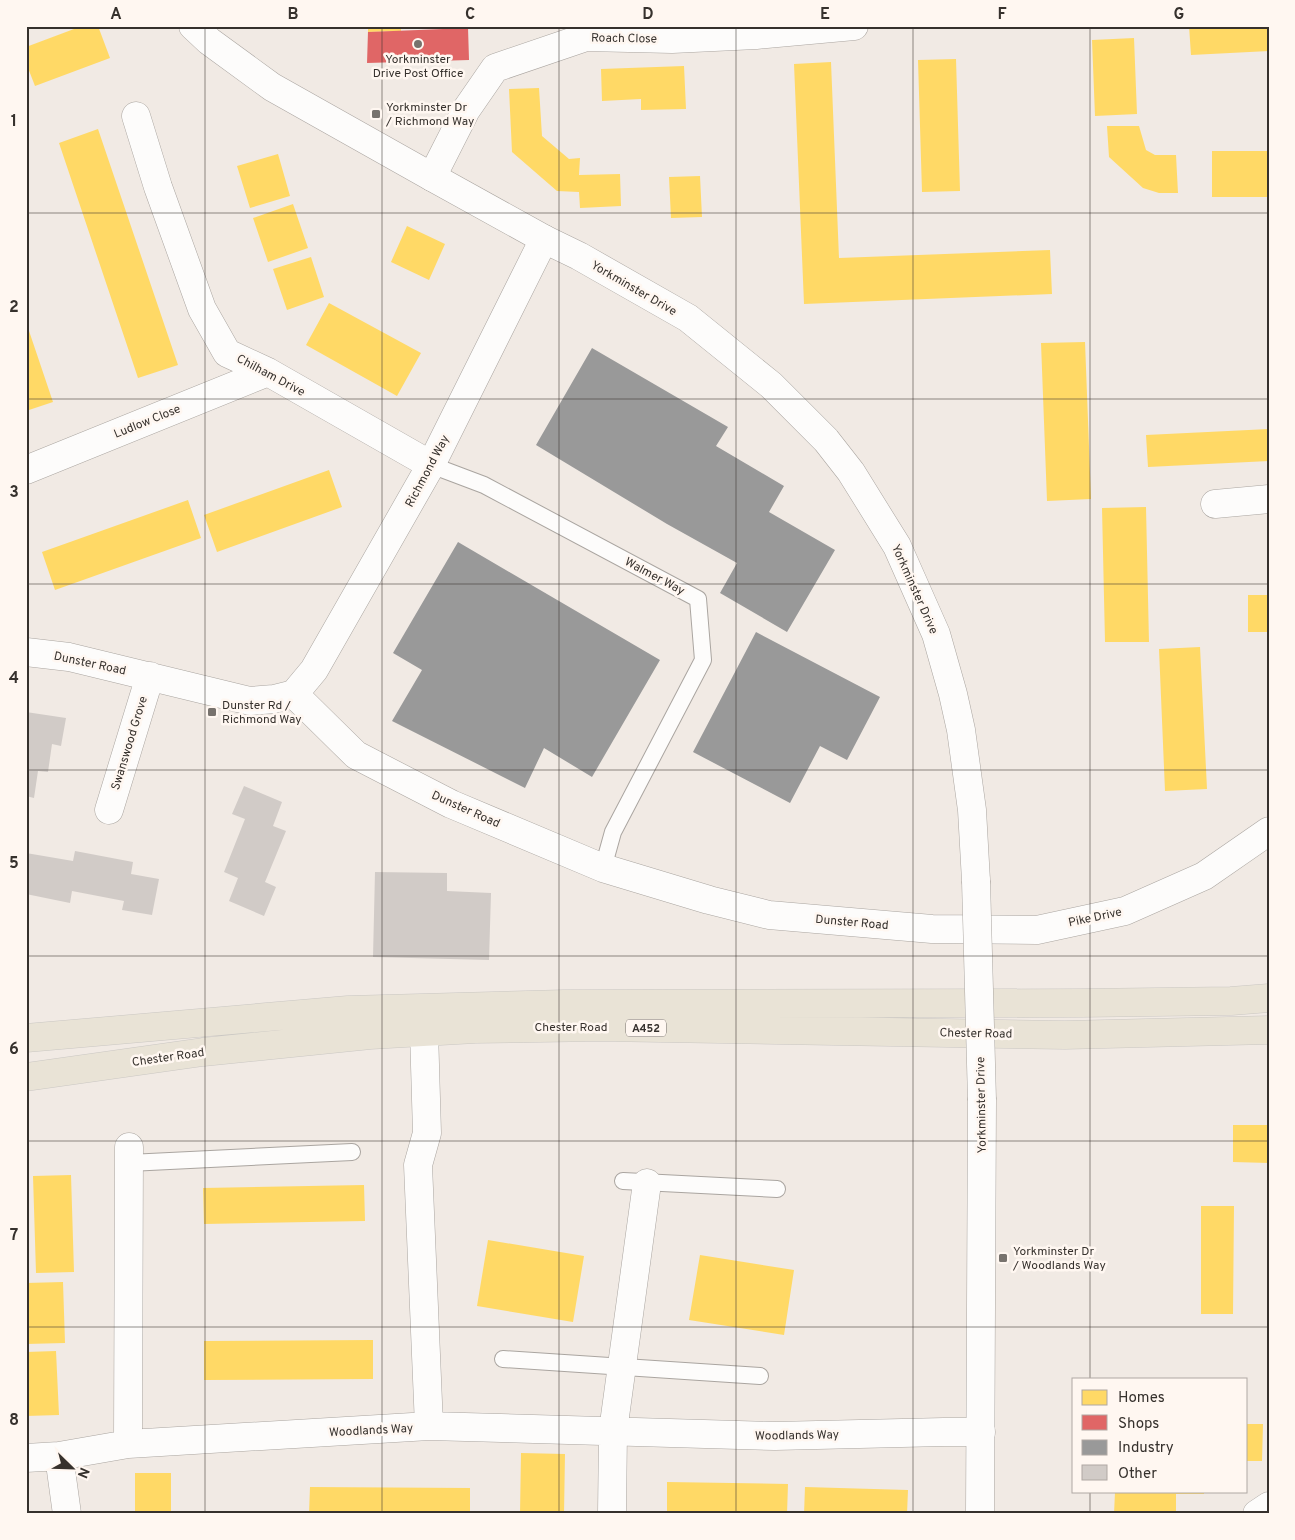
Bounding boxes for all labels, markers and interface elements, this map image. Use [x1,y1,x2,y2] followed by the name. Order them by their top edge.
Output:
[110,5,122,25] text: A
[287,5,299,25] text: B
[465,5,475,25] text: C
[642,5,654,25] text: D
[820,5,830,25] text: E
[997,5,1007,25] text: F
[1174,5,1184,25] text: G
[591,30,657,48] street label: Roach Close
[412,38,424,50] marker: Yorkminster Drive Post Office
[373,52,463,82] place label: Yorkminster Drive Post Office
[385,100,474,130] place label: Yorkminster Dr / Richmond Way
[370,108,382,120] marker: Yorkminster Dr / Richmond Way
[11,112,17,132] text: 1
[588,258,679,320] street label: Yorkminster Drive
[9,298,19,318] text: 2
[233,351,308,401] street label: Chilham Drive
[112,401,183,443] street label: Ludlow Close
[402,433,454,510] street label: Richmond Way
[9,483,19,503] text: 3
[887,542,941,637] street label: Yorkminster Drive
[622,554,687,599] street label: Walmer Way
[52,649,127,679] street label: Dunster Road
[9,669,19,689] text: 4
[108,694,152,792] street label: Swanswood Grove
[222,698,302,728] place label: Dunster Rd / Richmond Way
[206,706,218,718] marker: Dunster Rd / Richmond Way
[429,788,502,832] street label: Dunster Road
[9,854,19,874] text: 5
[1067,905,1123,931] street label: Pike Drive
[815,912,889,934] street label: Dunster Road
[535,1020,607,1036] street label: Chester Road
[626,1020,666,1036] road number: A452
[939,1025,1013,1043] street label: Chester Road
[9,1040,19,1060] text: 6
[131,1045,205,1071] street label: Chester Road
[973,1057,991,1153] street label: Yorkminster Drive
[10,1226,18,1246] text: 7
[1012,1244,1106,1274] place label: Yorkminster Dr / Woodlands Way
[997,1252,1009,1264] marker: Yorkminster Dr / Woodlands Way
[1072,1378,1248,1492] legend
[1118,1389,1165,1408] text: Homes
[9,1411,19,1431] text: 8
[1118,1415,1159,1434] text: Shops
[329,1421,414,1441] street label: Woodlands Way
[755,1427,839,1445] street label: Woodlands Way
[1118,1439,1174,1458] text: Industry
[48,1442,98,1492] north arrow
[73,1465,92,1480] text: N
[1118,1465,1157,1484] text: Other

